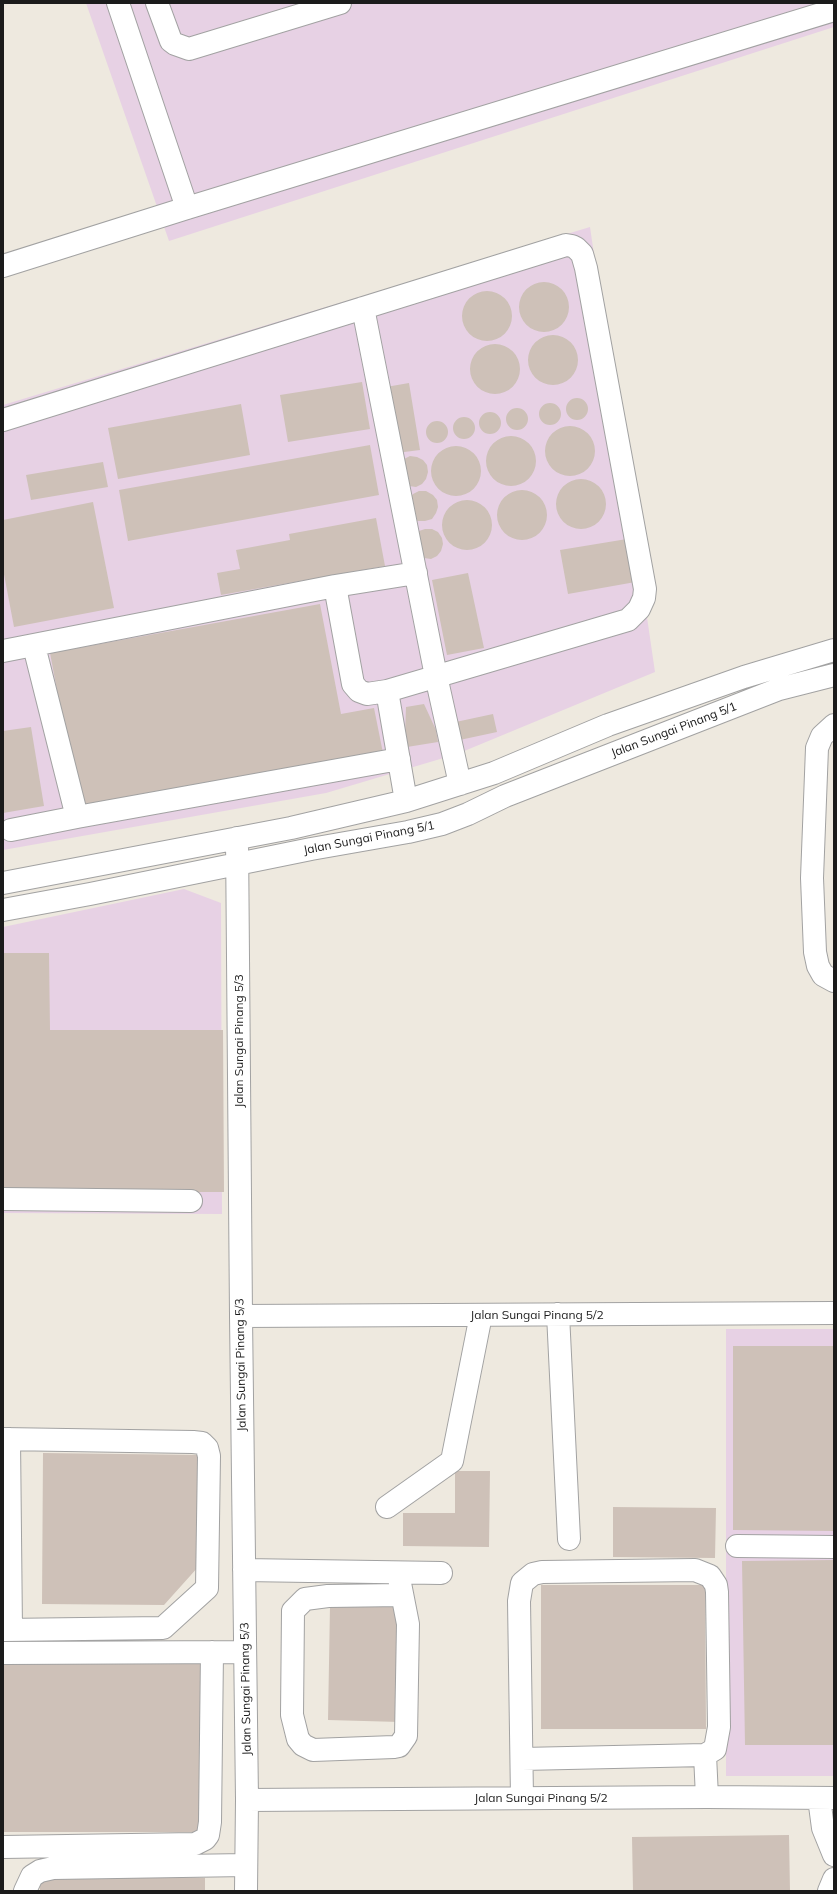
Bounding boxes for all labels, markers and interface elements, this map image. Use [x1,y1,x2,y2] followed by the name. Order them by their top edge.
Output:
[609,699,739,761] street label: Jalan Sungai Pinang 5/1
[302,818,436,858] street label: Jalan Sungai Pinang 5/1
[232,974,246,1108] street label: Jalan Sungai Pinang 5/3
[233,1298,249,1432] street label: Jalan Sungai Pinang 5/3
[470,1308,604,1322] street label: Jalan Sungai Pinang 5/2
[238,1622,254,1756] street label: Jalan Sungai Pinang 5/3
[474,1791,608,1805] street label: Jalan Sungai Pinang 5/2

